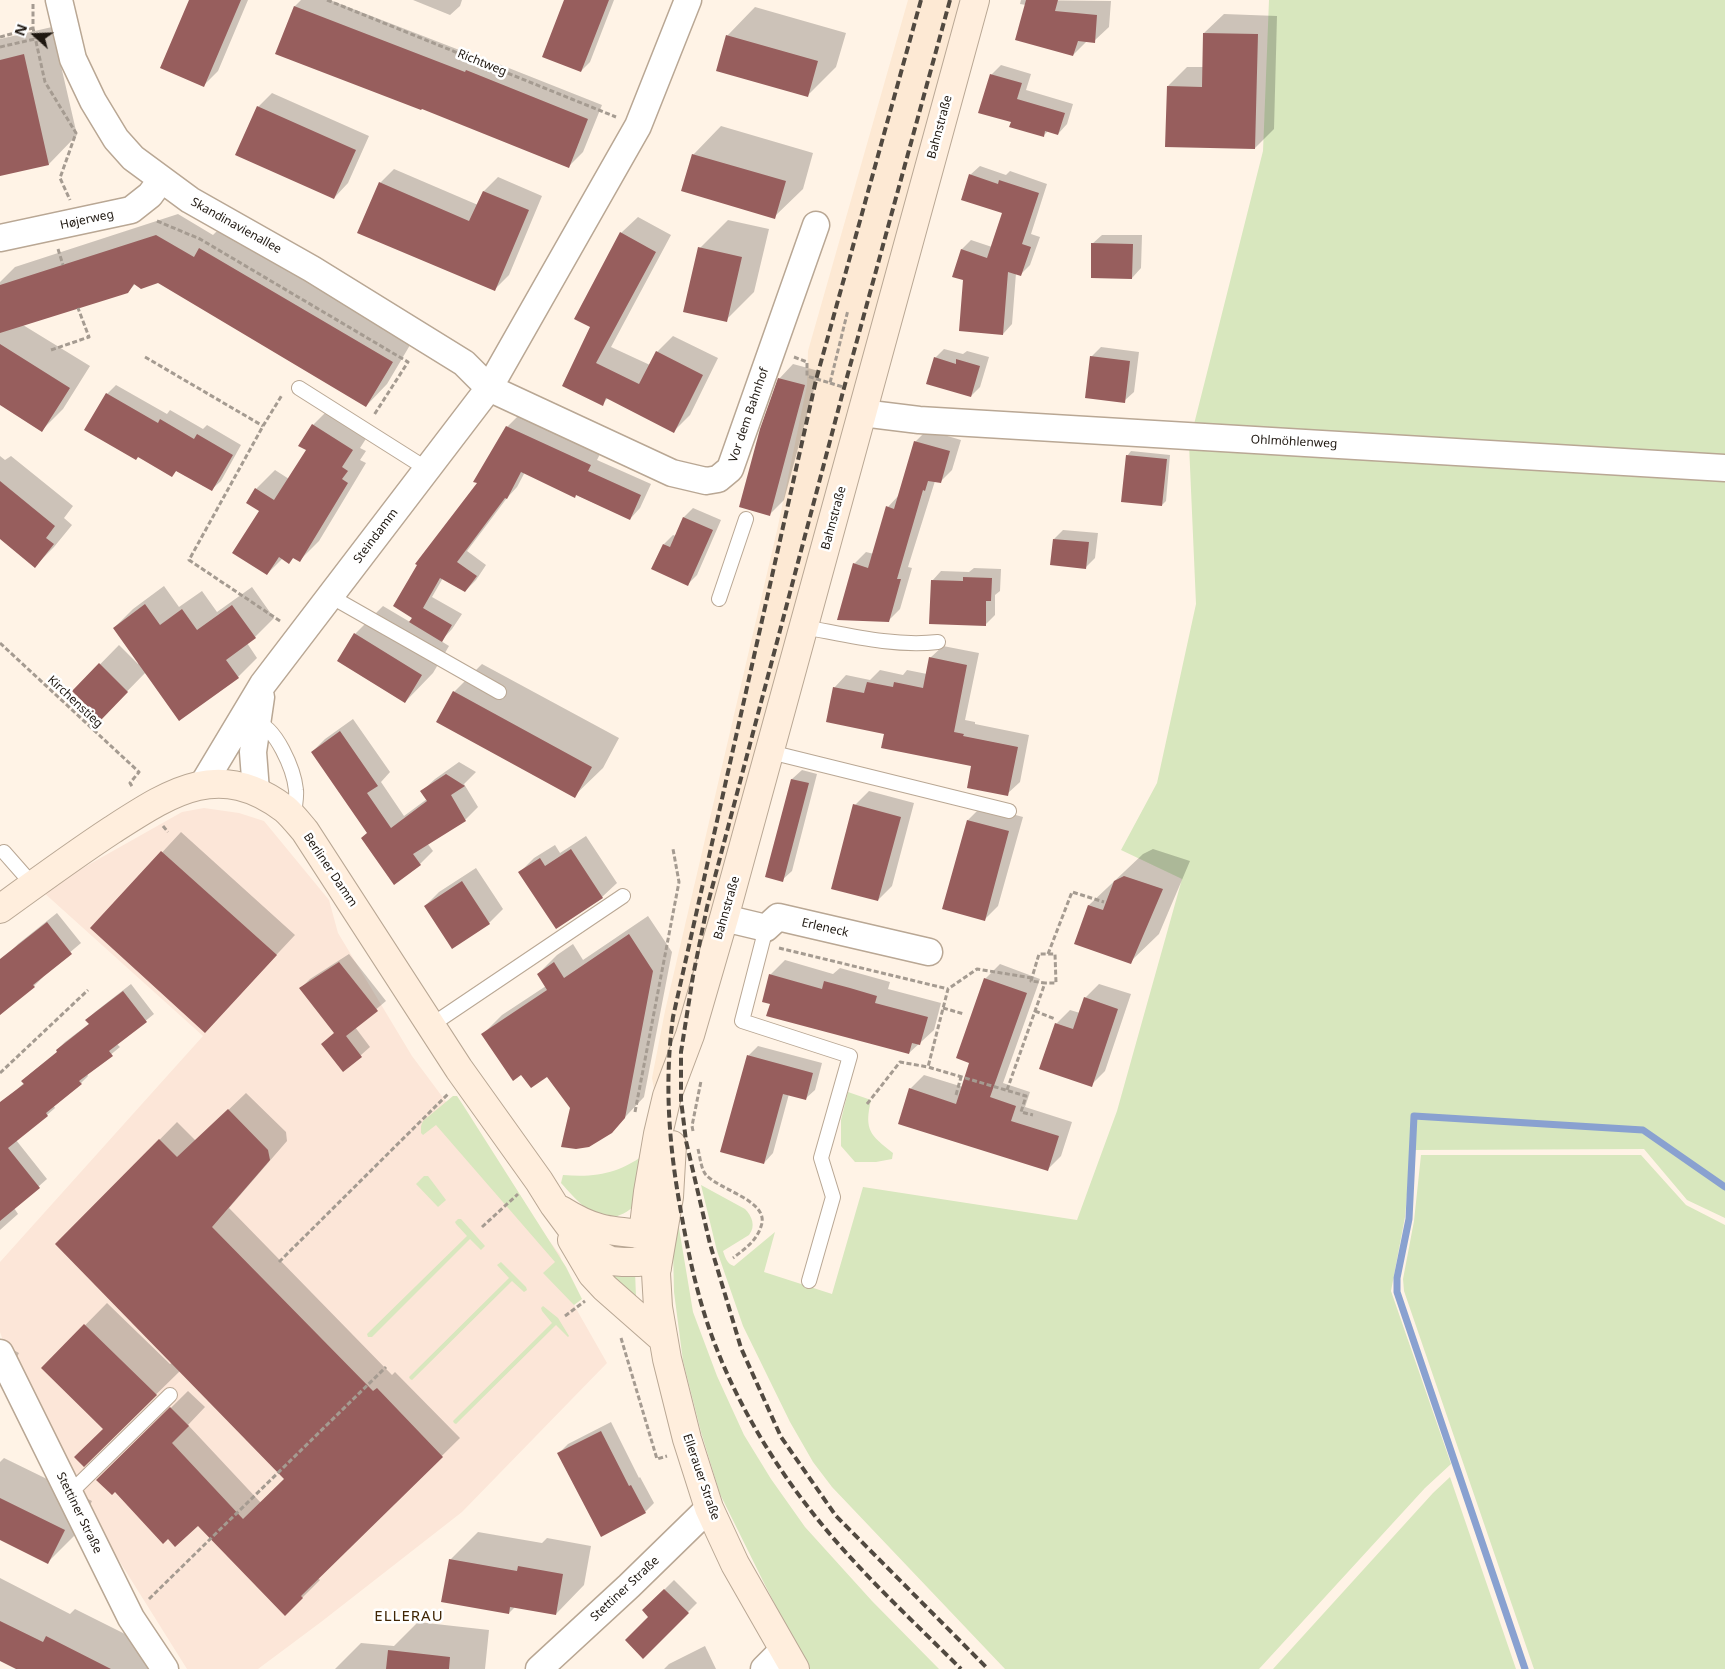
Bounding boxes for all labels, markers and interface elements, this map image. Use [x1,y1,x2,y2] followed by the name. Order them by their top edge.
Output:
[10,10,60,60] north arrow
[10,21,31,38] text: N
[455,47,509,79] street label: Richtweg
[925,94,955,160] street label: Bahnstraße
[188,195,284,257] street label: Skandinavienallee
[59,207,115,233] street label: Højerweg
[726,366,772,464] street label: Vor dem Bahnhof
[1250,433,1338,451] street label: Ohlmöhlenweg
[819,485,849,551] street label: Bahnstraße
[351,506,401,566] street label: Steindamm
[45,673,105,731] street label: Kirchenstieg
[300,830,360,910] street label: Berliner Damm
[711,875,743,941] street label: Bahnstraße
[800,916,850,940] street label: Erleneck
[680,1432,722,1522] street label: Ellerauer Straße
[53,1470,105,1556] street label: Stettiner Straße
[588,1554,662,1624] street label: Stettiner Straße
[373,1608,445,1626] district label: ELLERAU

